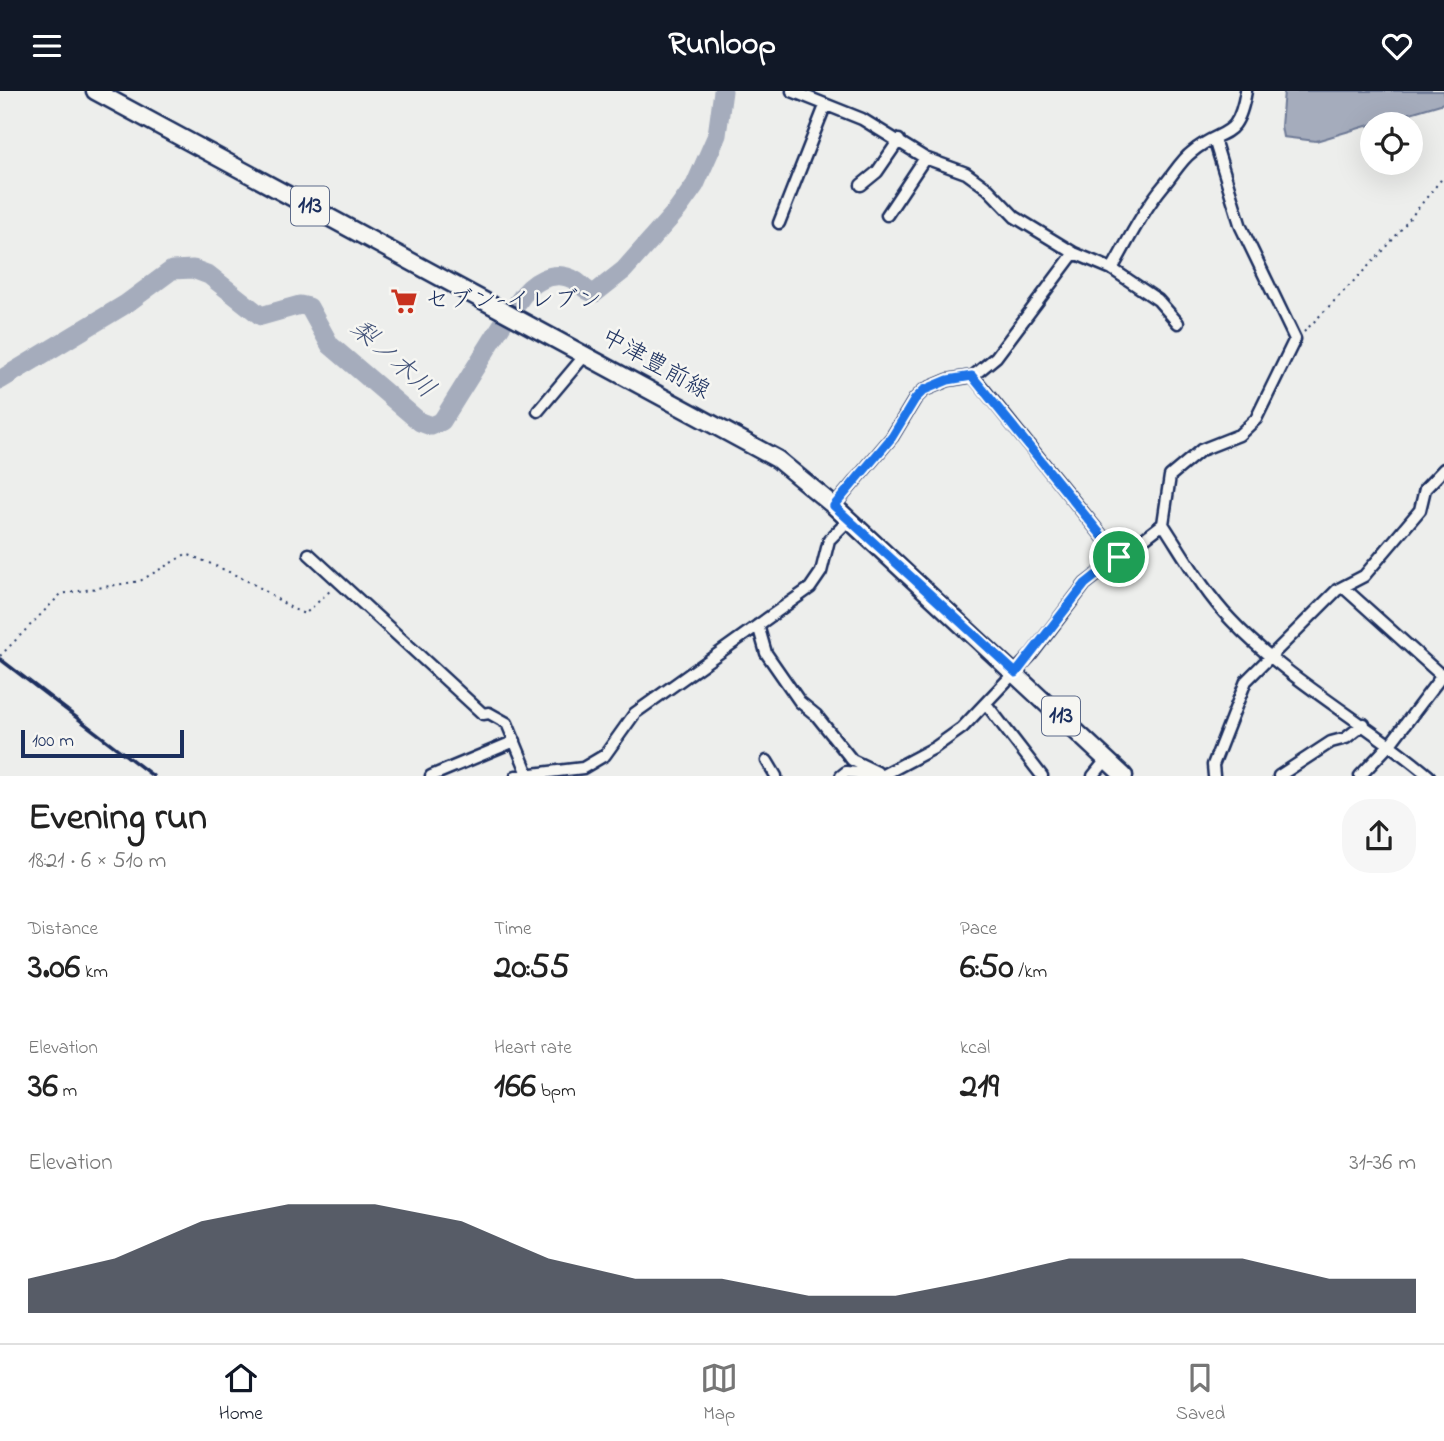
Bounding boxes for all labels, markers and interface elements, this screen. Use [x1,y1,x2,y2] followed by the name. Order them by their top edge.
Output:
[668,22,776,69] text: Runloop
[28,27,66,65] icon: menu
[1378,27,1416,65] icon: heart
[1360,112,1423,175] map controls
[1360,112,1423,175] button: locate
[291,187,329,225] road number: 113
[425,284,602,319] place label: セブン-イレブン
[389,286,419,316] supermarket icon: セブン-イレブン
[341,311,443,409] water label: 梨ノ木川
[594,321,716,409] street label: 中津豊前線
[1089,527,1149,587] pin
[1100,538,1138,576] icon: arrive
[1042,697,1080,736] road number: 113
[21,727,184,759] scale bar
[32,728,74,755] text: 100 m
[28,791,207,847] text: Evening run
[1342,799,1416,873] button: share
[28,845,166,878] text: 18:21 · 6 × 510 m
[28,916,98,943] text: Distance
[494,916,532,943] text: Time
[960,916,997,943] text: Pace
[28,943,80,994] text: 3.06
[494,943,570,994] text: 20:55
[960,943,1014,994] text: 6:50
[80,959,108,986] text: km
[1014,959,1047,986] text: /km
[28,1035,98,1062] text: Elevation
[494,1035,572,1062] text: Heart rate
[960,1035,990,1062] text: kcal
[28,1062,58,1113] text: 36
[494,1062,536,1113] text: 166
[960,1062,999,1113] text: 219
[58,1078,77,1105] text: m
[536,1078,576,1105] text: bpm
[28,1147,113,1180] text: Elevation
[1349,1147,1416,1180] text: 31–36 m
[219,1359,263,1428] tab: Home
[700,1359,738,1428] tab: Map
[1176,1359,1225,1428] tab: Saved

